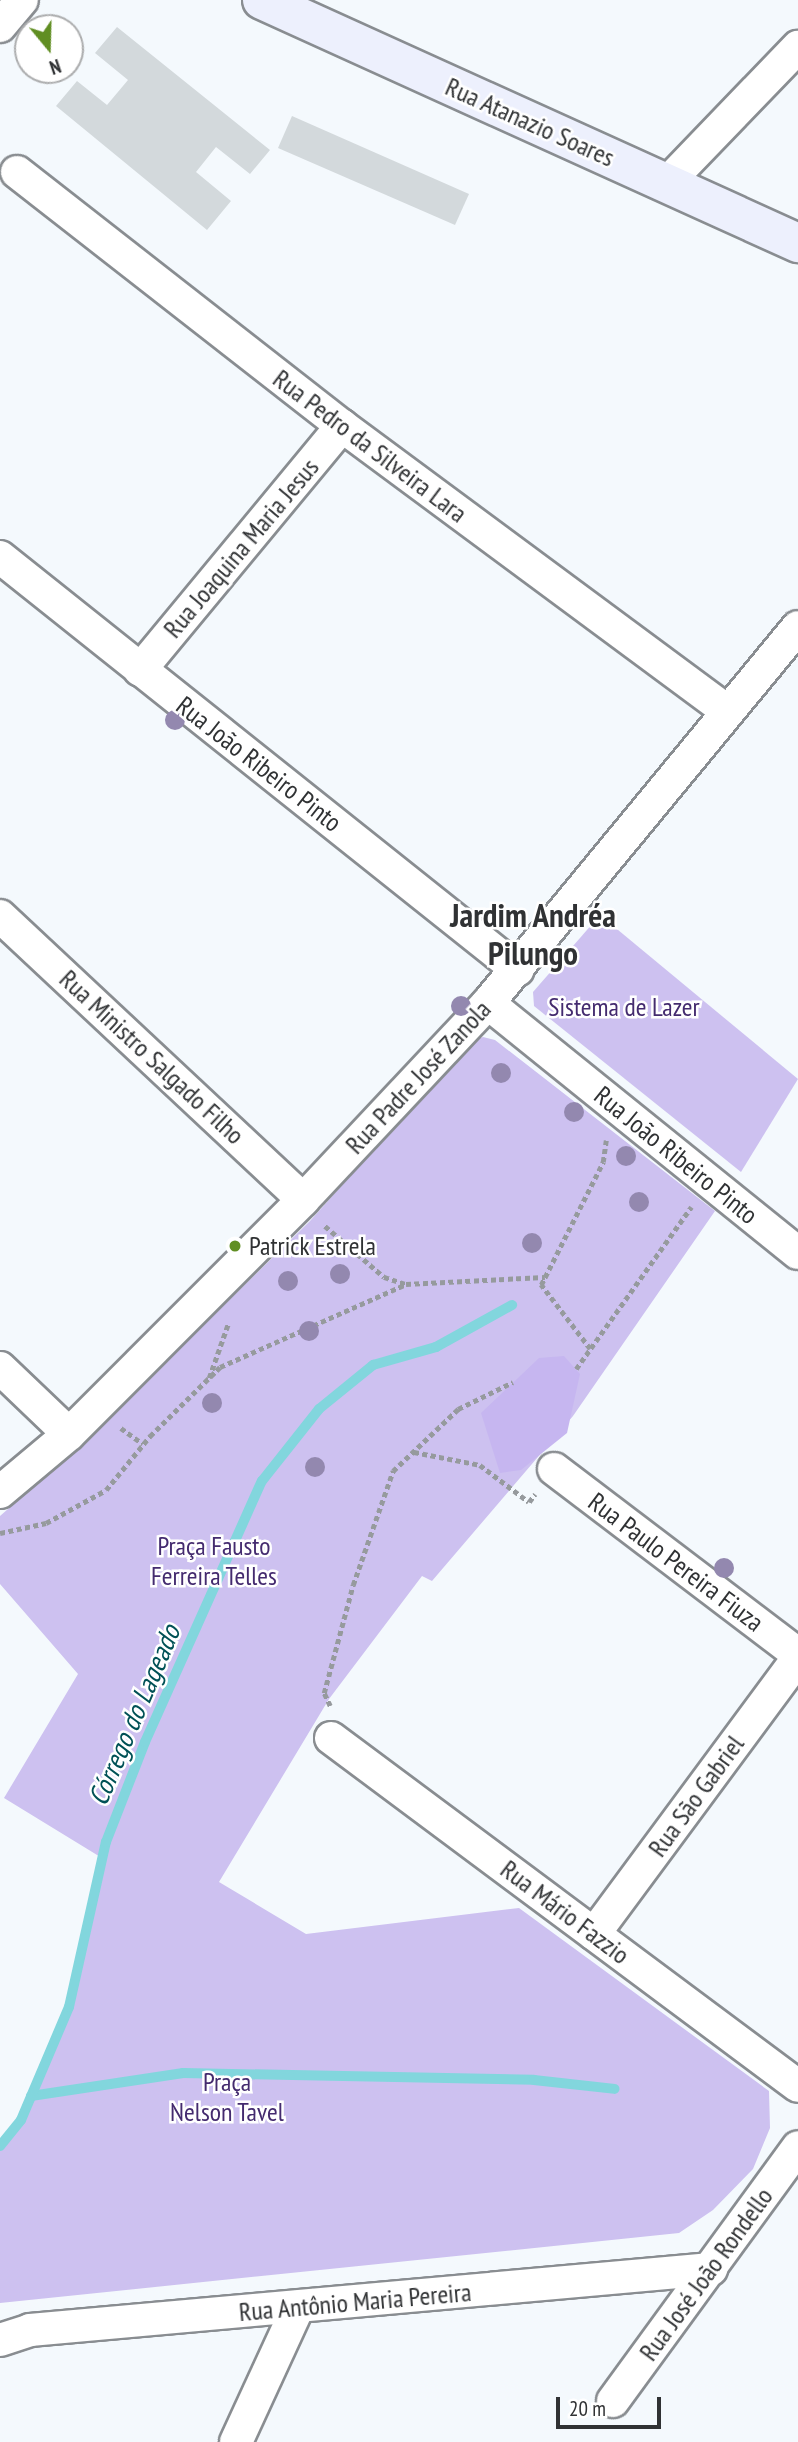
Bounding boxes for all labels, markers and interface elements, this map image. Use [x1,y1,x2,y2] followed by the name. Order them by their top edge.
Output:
[14,14,84,84] north arrow
[46,54,64,80] text: N
[440,71,620,173] street label: Rua Atanazio Soares
[267,363,473,529] street label: Rua Pedro da Silveira Lara
[157,452,325,644] street label: Rua Joaquina Maria Jesus
[170,690,348,838] street label: Rua João Ribeiro Pinto
[449,895,617,973] district label: Jardim Andréa Pilungo
[53,963,251,1151] street label: Rua Ministro Salgado Filho
[548,991,700,1023] park label: Sistema de Lazer
[339,994,497,1160] street label: Rua Padre José Zanola
[588,1080,764,1230] street label: Rua João Ribeiro Pinto
[249,1230,377,1262] place label: Patrick Estrela
[227,1238,243,1254] marker: Patrick Estrela
[582,1486,770,1638] street label: Rua Paulo Pereira Fiuza
[151,1530,277,1592] park label: Praça Fausto Ferreira Telles
[81,1620,187,1810] water label: Córrego do Lageado
[642,1729,750,1863] street label: Rua São Gabriel
[495,1854,635,1970] street label: Rua Mário Fazzio
[170,2066,284,2128] park label: Praça Nelson Tavel
[633,2181,779,2367] street label: Rua José João Rondello
[237,2276,473,2328] street label: Rua Antônio Maria Pereira
[560,2382,665,2426] scale bar
[569,2395,606,2422] text: 20 m

